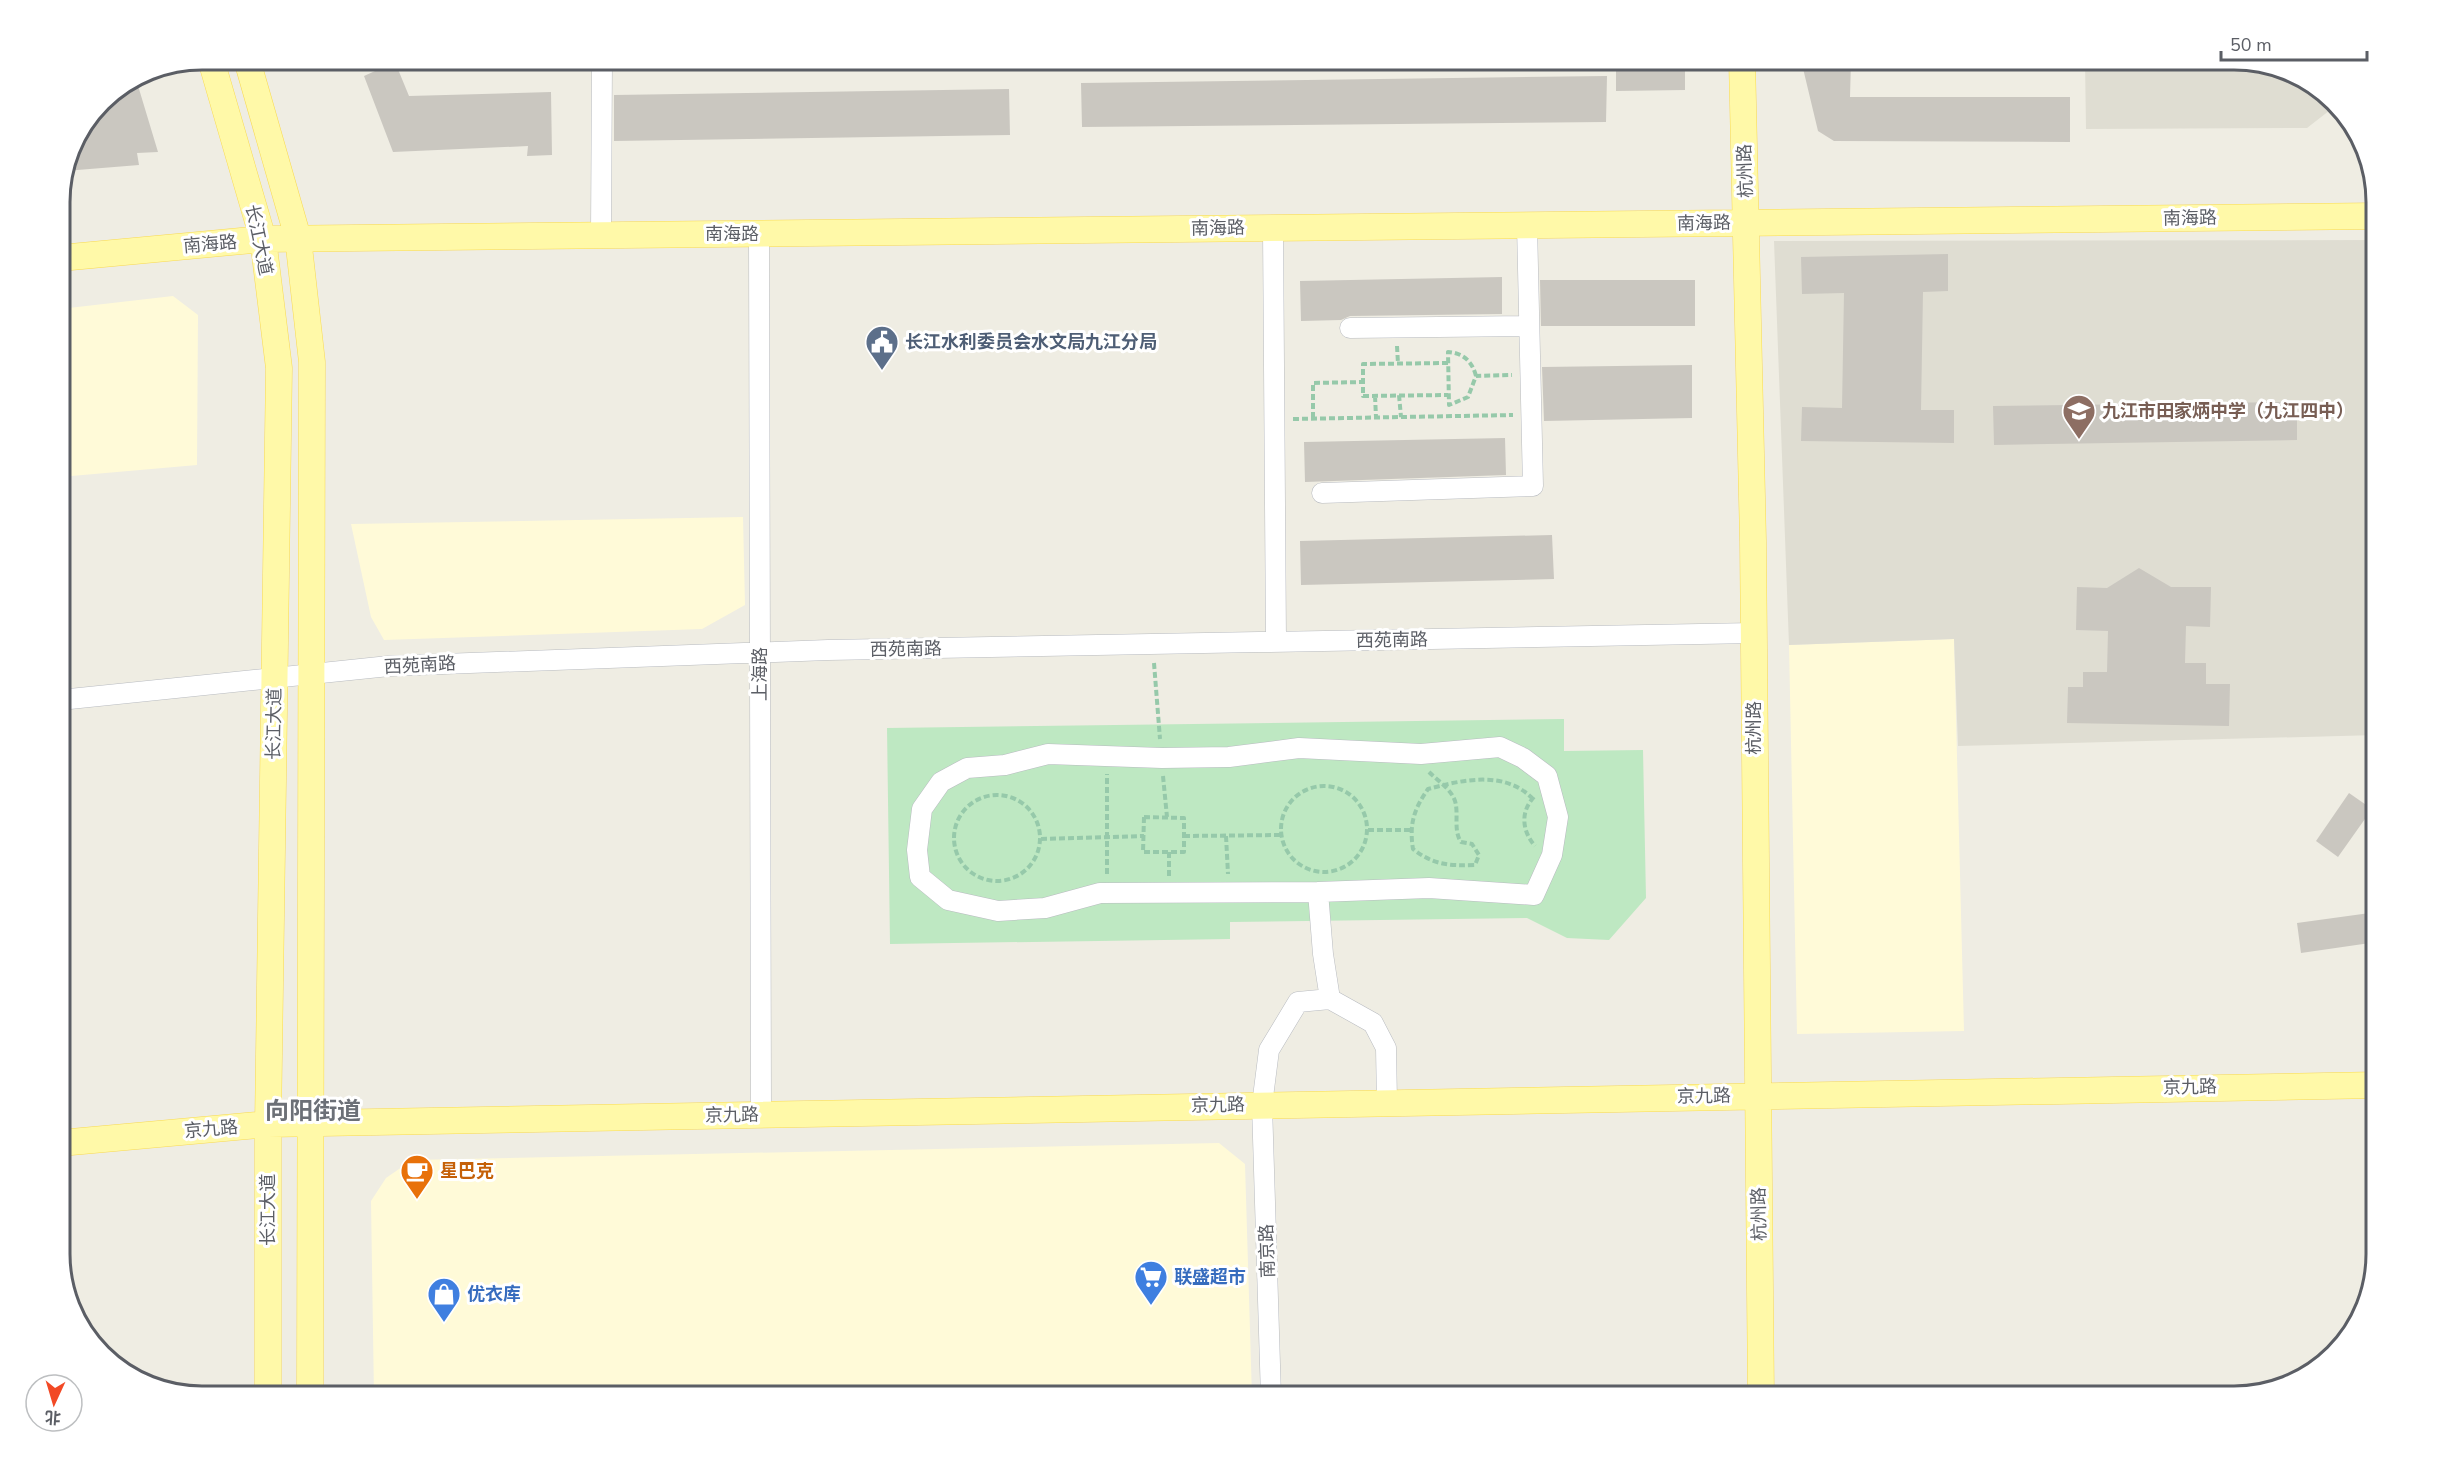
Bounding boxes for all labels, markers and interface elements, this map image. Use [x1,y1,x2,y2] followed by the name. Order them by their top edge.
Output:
[2221,24,2366,62] scale bar
[2230,33,2272,57] text: 50 m
[1732,144,1758,198] street label: 杭州路
[240,202,278,278] street label: 长江大道
[2163,206,2217,230] street label: 南海路
[1677,211,1731,235] street label: 南海路
[1191,216,1245,240] street label: 南海路
[705,222,759,246] street label: 南海路
[182,230,238,258] street label: 南海路
[864,324,900,371] public building icon: 长江水利委员会水文局九江分局
[905,330,1157,354] place label: 长江水利委员会水文局九江分局
[2061,393,2097,440] school or university icon: 九江市田家炳中学（九江四中）
[2102,399,2354,423] place label: 九江市田家炳中学（九江四中）
[1356,627,1428,653] street label: 西苑南路
[870,636,942,662] street label: 西苑南路
[748,647,772,701] street label: 上海路
[383,651,457,679] street label: 西苑南路
[261,688,287,760] street label: 长江大道
[1742,701,1766,755] street label: 杭州路
[2163,1075,2217,1099] street label: 京九路
[1677,1084,1731,1108] street label: 京九路
[1191,1093,1245,1117] street label: 京九路
[265,1095,361,1127] district label: 向阳街道
[705,1103,759,1127] street label: 京九路
[183,1115,239,1143] street label: 京九路
[399,1153,435,1200] cafe icon: 星巴克
[440,1159,494,1183] place label: 星巴克
[256,1174,280,1246] street label: 长江大道
[1747,1187,1771,1241] street label: 杭州路
[1254,1224,1280,1278] street label: 南京路
[1133,1259,1169,1306] supermarket icon: 联盛超市
[1174,1265,1246,1289] place label: 联盛超市
[426,1276,462,1323] shop icon: 优衣库
[467,1282,521,1306] place label: 优衣库
[24,1373,84,1433] north arrow
[44,1405,62,1428] text: 北

